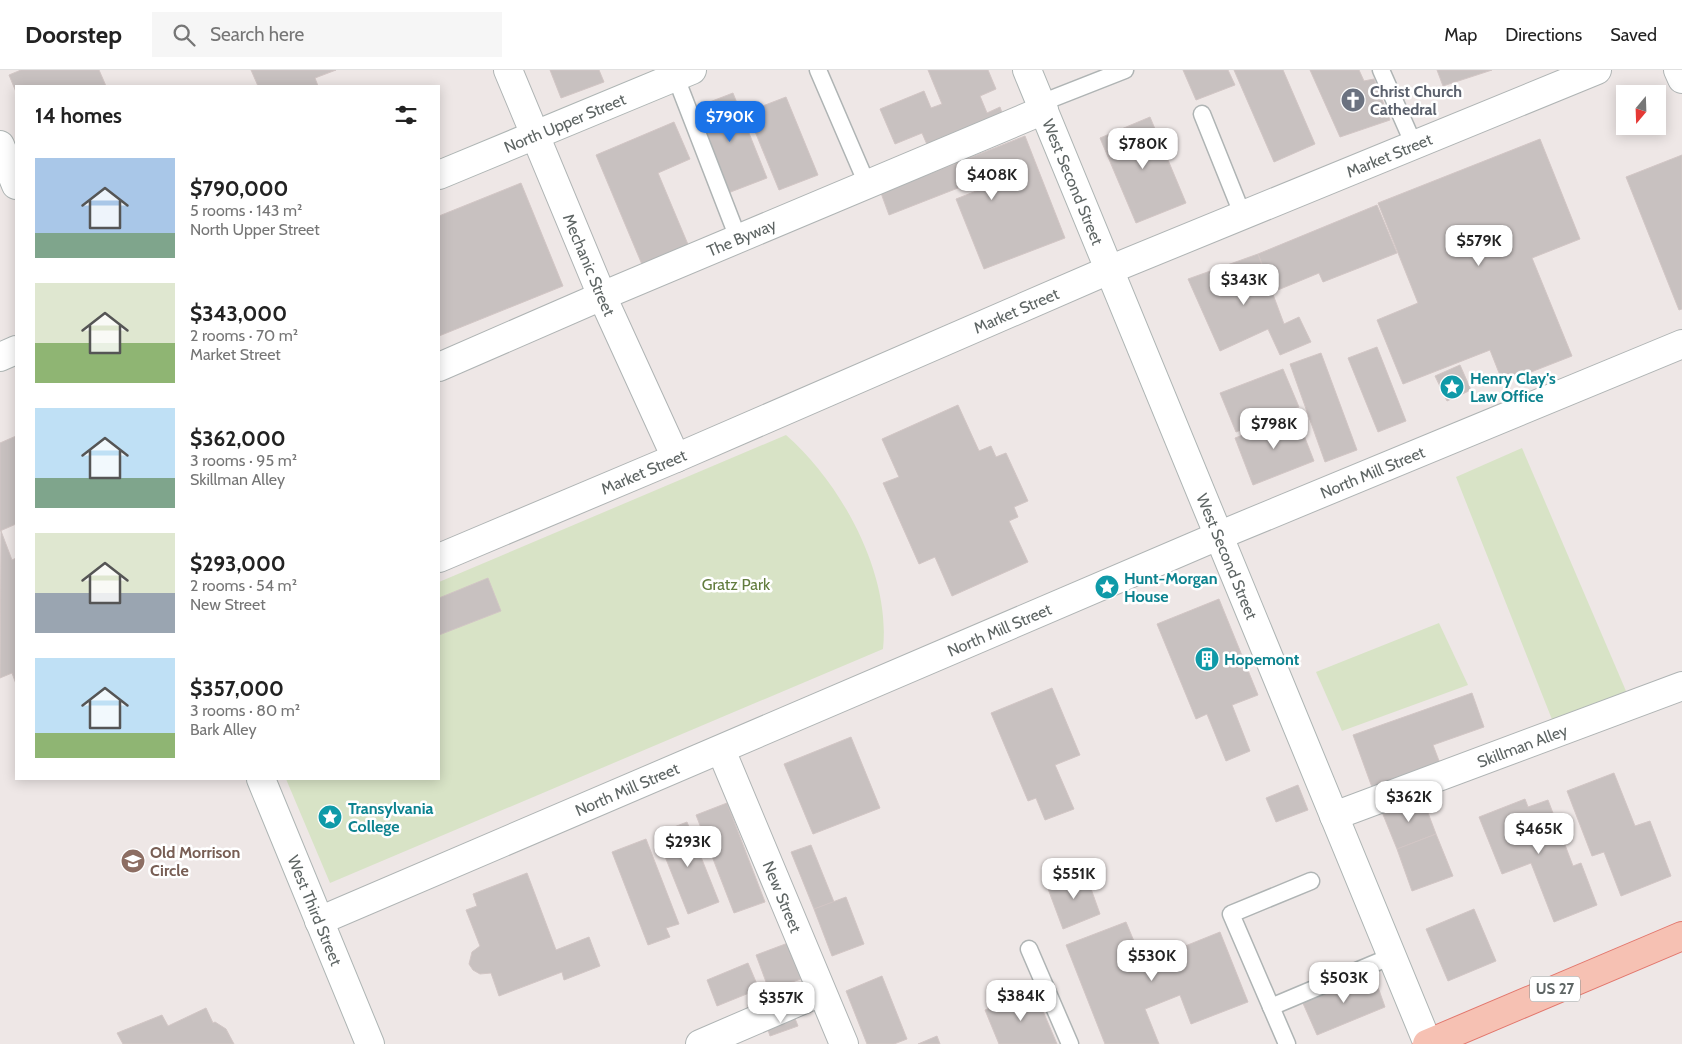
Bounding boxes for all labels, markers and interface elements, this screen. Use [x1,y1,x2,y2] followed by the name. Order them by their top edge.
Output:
[152,12,502,57] search box
[25,20,122,49] text: Doorstep
[170,21,198,49] icon: search
[210,23,304,46] text: Search here
[1444,24,1477,46] text: Map
[1505,24,1582,46] text: Directions
[1610,24,1657,46] text: Saved
[1370,82,1462,119] place label: Christ Church Cathedral
[1616,85,1666,135] north arrow
[1616,85,1666,135] map controls
[1340,87,1366,113] church icon: Christ Church Cathedral
[501,89,629,157] street label: North Upper Street
[695,100,765,143] pin: $790K
[392,101,420,129] icon: filters
[35,103,122,128] text: 14 homes
[706,107,754,126] text: $790K
[1038,116,1107,248] street label: West Second Street
[1108,128,1178,170] pin: $780K
[1344,129,1435,182] street label: Market Street
[1119,134,1167,153] text: $780K
[957,158,1027,201] pin: $408K
[967,165,1017,184] text: $408K
[190,176,288,201] text: $790,000
[75,178,135,238] icon: home
[190,201,302,220] text: 5 rooms · 143 m²
[559,211,619,320] street label: Mechanic Street
[704,215,779,261] street label: The Byway
[190,220,320,239] text: North Upper Street
[1444,224,1514,267] pin: $579K
[1456,231,1502,250] text: $579K
[1209,264,1279,306] pin: $343K
[1221,270,1267,289] text: $343K
[971,284,1062,338] street label: Market Street
[190,301,287,326] text: $343,000
[75,303,135,363] icon: home
[190,326,298,345] text: 2 rooms · 70 m²
[190,345,281,364] text: Market Street
[1470,369,1556,406] place label: Henry Clay's Law Office
[1439,374,1465,400] place icon: Henry Clay's Law Office
[1239,408,1309,450] pin: $798K
[1251,414,1297,433] text: $798K
[190,426,286,451] text: $362,000
[75,428,135,488] icon: home
[1318,442,1428,503] street label: North Mill Street
[598,445,690,499] street label: Market Street
[190,451,297,470] text: 3 rooms · 95 m²
[190,470,285,489] text: Skillman Alley
[1192,491,1261,623] street label: West Second Street
[190,551,286,576] text: $293,000
[75,553,135,613] icon: home
[1124,569,1218,606] place label: Hunt-Morgan House
[1094,574,1120,600] place icon: Hunt-Morgan House
[702,575,771,594] park label: Gratz Park
[190,576,297,595] text: 2 rooms · 54 m²
[190,595,266,614] text: New Street
[945,599,1055,661] street label: North Mill Street
[1194,646,1220,672] building icon: Hopemont
[1224,650,1300,669] place label: Hopemont
[190,676,284,701] text: $357,000
[75,678,135,738] icon: home
[190,701,300,720] text: 3 rooms · 80 m²
[190,720,256,739] text: Bark Alley
[1475,721,1570,772] street label: Skillman Alley
[572,759,683,820] street label: North Mill Street
[1374,780,1444,823] pin: $362K
[1386,787,1432,806] text: $362K
[348,799,434,836] place label: Transylvania College
[317,804,343,830] place icon: Transylvania College
[1504,812,1574,855] pin: $465K
[1516,819,1562,838] text: $465K
[653,826,723,868] pin: $293K
[665,832,711,851] text: $293K
[150,843,240,880] place label: Old Morrison Circle
[120,848,146,874] school or university icon: Old Morrison Circle
[283,853,346,969] street label: West Third Street
[759,858,805,936] street label: New Street
[1039,858,1109,900] pin: $551K
[1053,864,1095,883] text: $551K
[1117,940,1187,982] pin: $530K
[1128,946,1176,965] text: $530K
[1309,962,1379,1004] pin: $503K
[1320,968,1368,987] text: $503K
[1530,976,1580,1002] road number: US 27
[986,980,1056,1022] pin: $384K
[746,982,816,1024] pin: $357K
[997,986,1045,1005] text: $384K
[759,988,803,1007] text: $357K

